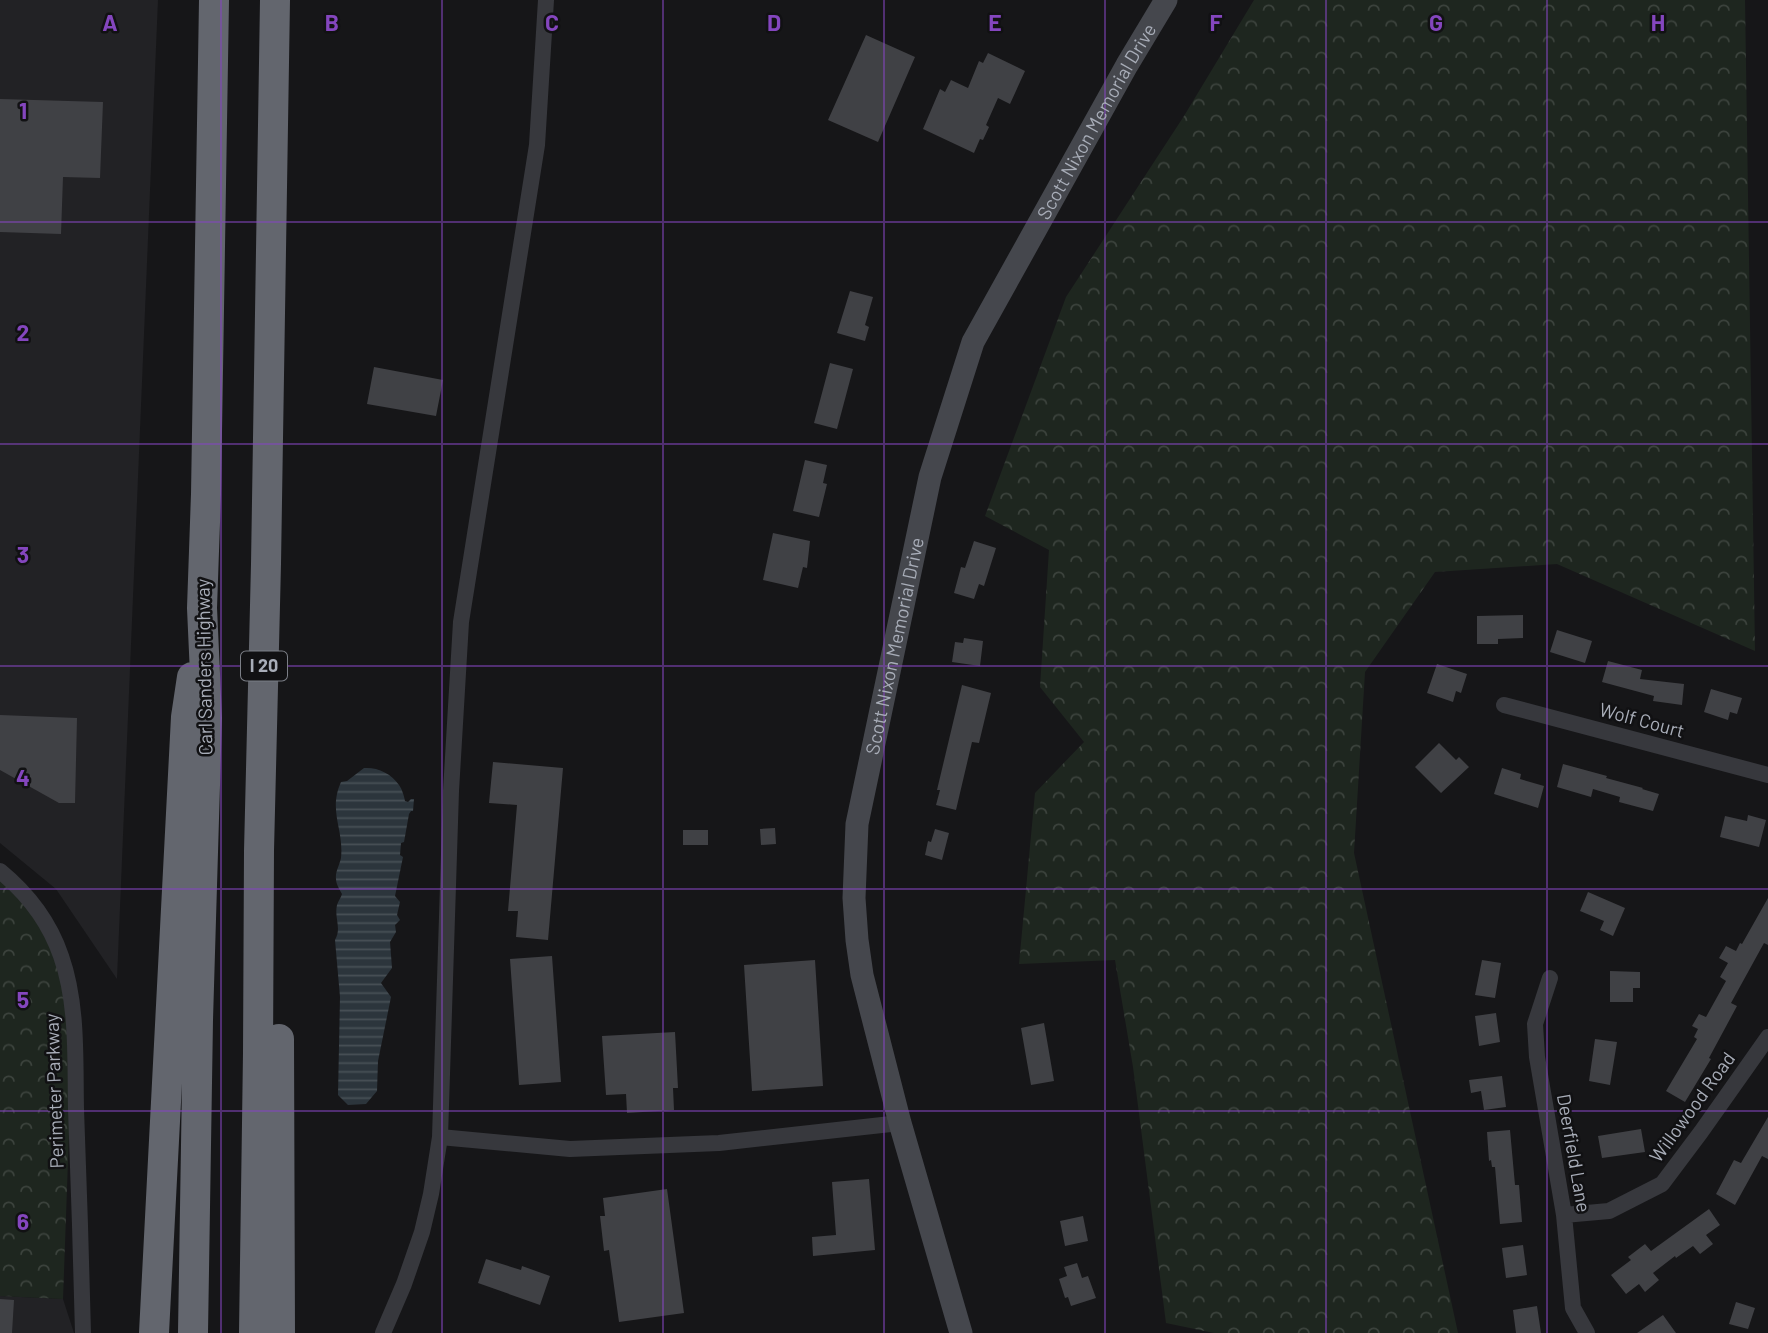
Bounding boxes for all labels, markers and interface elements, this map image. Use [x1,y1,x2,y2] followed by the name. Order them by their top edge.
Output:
[102,8,118,36] text: A
[325,8,339,36] text: B
[545,8,559,36] text: C
[767,8,781,36] text: D
[988,8,1002,36] text: E
[1210,8,1223,36] text: F
[1429,8,1443,36] text: G
[1651,8,1665,36] text: H
[1032,19,1160,223] street label: Scott Nixon Memorial Drive
[19,96,27,124] text: 1
[17,318,29,346] text: 2
[860,535,928,756] street label: Scott Nixon Memorial Drive
[17,540,29,568] text: 3
[190,578,217,756] street label: Carl Sanders Highway
[241,652,287,680] road number: I 20
[1597,697,1687,742] street label: Wolf Court
[16,763,30,791] text: 4
[17,985,29,1013] text: 5
[39,1013,68,1169] street label: Perimeter Parkway
[1644,1047,1739,1166] street label: Willowood Road
[1553,1092,1596,1214] street label: Deerfield Lane
[17,1207,29,1235] text: 6

